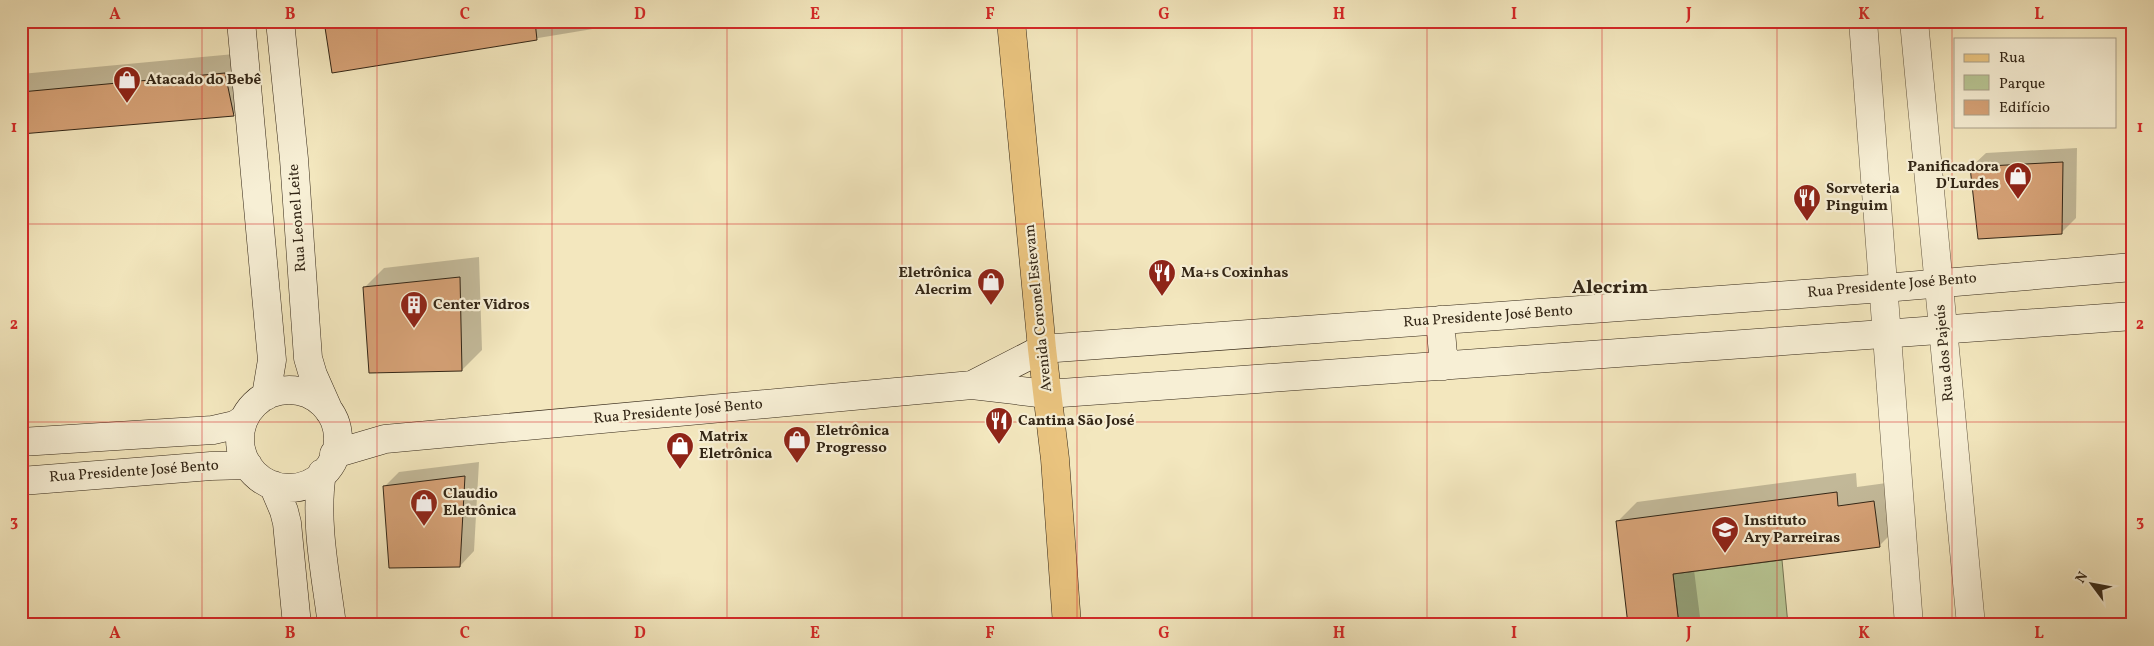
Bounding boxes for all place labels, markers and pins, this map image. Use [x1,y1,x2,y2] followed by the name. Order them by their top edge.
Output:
[112,65,142,104] shop icon: Atacado do Bebê
[146,70,261,91] place label: Atacado do Bebê
[1907,157,1999,195] place label: Panificadora D'Lurdes
[2003,161,2033,200] shop icon: Panificadora D'Lurdes
[1826,179,1900,217] place label: Sorveteria Pinguim
[1792,183,1822,222] restaurant icon: Sorveteria Pinguim
[1147,258,1177,297] restaurant icon: Ma+s Coxinhas
[898,263,972,301] place label: Eletrônica Alecrim
[1181,263,1288,284] place label: Ma+s Coxinhas
[976,267,1006,306] shop icon: Eletrônica Alecrim
[399,290,429,329] building icon: Center Vidros
[433,295,530,316] place label: Center Vidros
[984,406,1014,445] restaurant icon: Cantina São José
[1018,411,1135,432] place label: Cantina São José
[816,421,890,459] place label: Eletrônica Progresso
[782,425,812,464] shop icon: Eletrônica Progresso
[699,427,773,465] place label: Matrix Eletrônica
[665,431,695,470] shop icon: Matrix Eletrônica
[443,484,517,522] place label: Claudio Eletrônica
[409,488,439,527] shop icon: Claudio Eletrônica
[1744,511,1840,549] place label: Instituto Ary Parreiras
[1710,515,1740,554] school or university icon: Instituto Ary Parreiras

